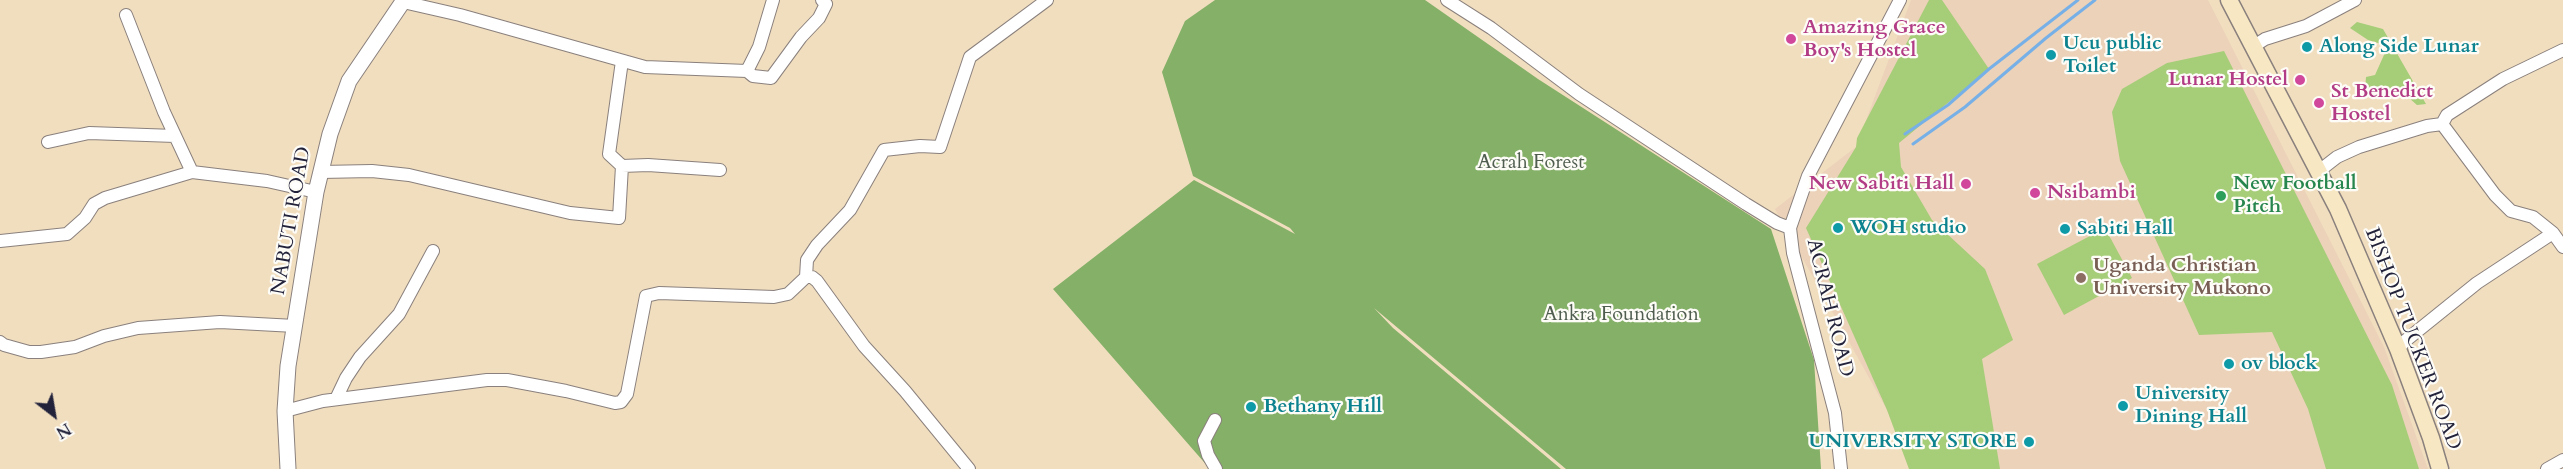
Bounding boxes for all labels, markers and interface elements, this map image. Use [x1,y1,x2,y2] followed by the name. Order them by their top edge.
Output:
[1803,16,1946,63] place label: Amazing Grace Boy's Hostel
[1784,32,1798,46] marker: Amazing Grace Boy's Hostel
[2063,32,2162,79] place label: Ucu public Toilet
[2319,35,2479,59] place label: Along Side Lunar
[2300,40,2314,54] marker: Along Side Lunar
[2044,48,2058,62] marker: Ucu public Toilet
[2168,68,2288,92] place label: Lunar Hostel
[2293,73,2307,87] marker: Lunar Hostel
[2331,80,2433,127] place label: St Benedict Hostel
[2312,96,2326,110] marker: St Benedict Hostel
[267,145,317,297] street label: NABUTI ROAD
[1477,151,1585,175] park label: Acrah Forest
[1809,172,1954,196] place label: New Sabiti Hall
[2233,172,2357,219] place label: New Football Pitch
[1959,177,1973,191] marker: New Sabiti Hall
[2047,181,2136,205] place label: Nsibambi
[2028,186,2042,200] marker: Nsibambi
[2214,189,2228,203] marker: New Football Pitch
[1850,216,1967,240] place label: WOH studio
[2077,217,2173,241] place label: Sabiti Hall
[1831,221,1845,235] marker: WOH studio
[2058,222,2072,236] marker: Sabiti Hall
[2359,225,2465,453] street label: BISHOP TUCKER ROAD
[1800,237,1858,379] street label: ACRAH ROAD
[2093,254,2271,301] place label: Uganda Christian University Mukono
[2074,271,2088,285] marker: Uganda Christian University Mukono
[1543,303,1699,327] park label: Ankra Foundation
[2241,352,2318,376] place label: ov block
[2222,357,2236,371] marker: ov block
[2135,382,2247,429] place label: University Dining Hall
[24,385,84,445] north arrow
[1263,395,1382,419] place label: Bethany Hill
[2116,399,2130,413] marker: University Dining Hall
[1244,400,1258,414] marker: Bethany Hill
[52,417,75,443] text: N
[1809,430,2017,454] place label: UNIVERSITY STORE
[2022,435,2036,449] marker: UNIVERSITY STORE

